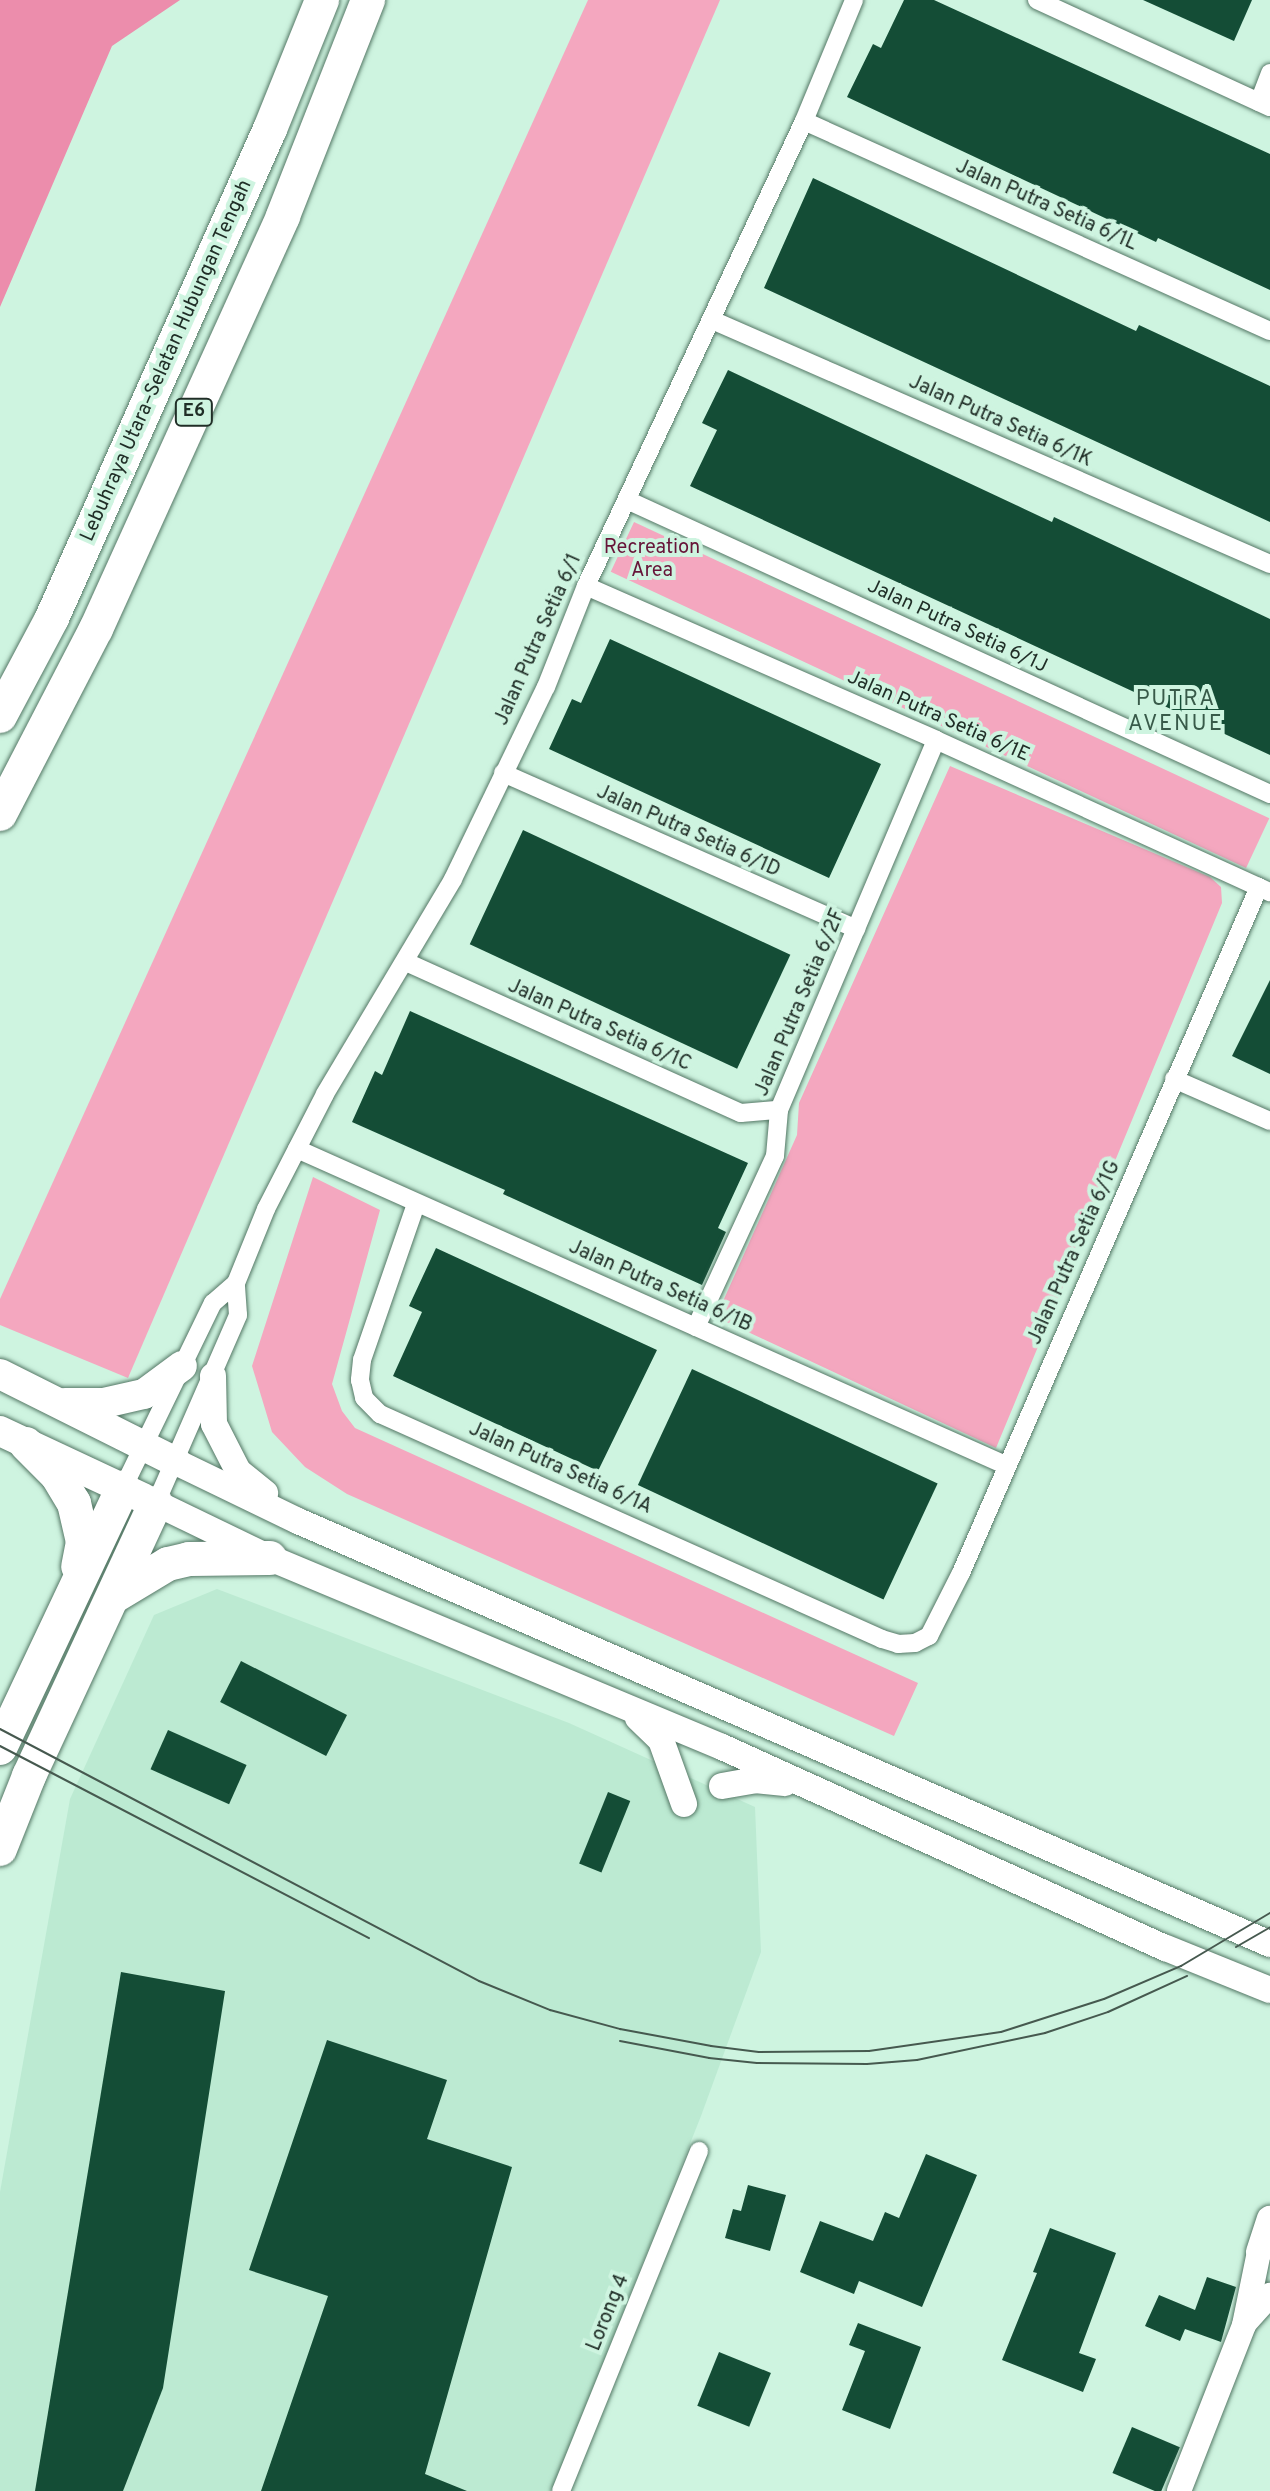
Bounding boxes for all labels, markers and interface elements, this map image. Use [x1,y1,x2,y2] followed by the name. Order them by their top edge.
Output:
[951,155,1141,257] street label: Jalan Putra Setia 6/1L
[76,176,258,546] street label: Lebuhraya Utara–Selatan Hubungan Tengah
[905,371,1095,473] street label: Jalan Putra Setia 6/1K
[174,398,214,426] road number: E6
[604,537,700,584] park label: Recreation Area
[490,551,588,729] street label: Jalan Putra Setia 6/1
[863,575,1051,679] street label: Jalan Putra Setia 6/1J
[843,666,1033,768] street label: Jalan Putra Setia 6/1E
[1128,686,1224,738] district label: PUTRA AVENUE
[592,781,784,883] street label: Jalan Putra Setia 6/1D
[751,906,851,1100] street label: Jalan Putra Setia 6/2F
[504,975,694,1077] street label: Jalan Putra Setia 6/1C
[1024,1157,1126,1349] street label: Jalan Putra Setia 6/1G
[565,1236,755,1338] street label: Jalan Putra Setia 6/1B
[465,1418,655,1520] street label: Jalan Putra Setia 6/1A
[583,2271,635,2355] street label: Lorong 4

